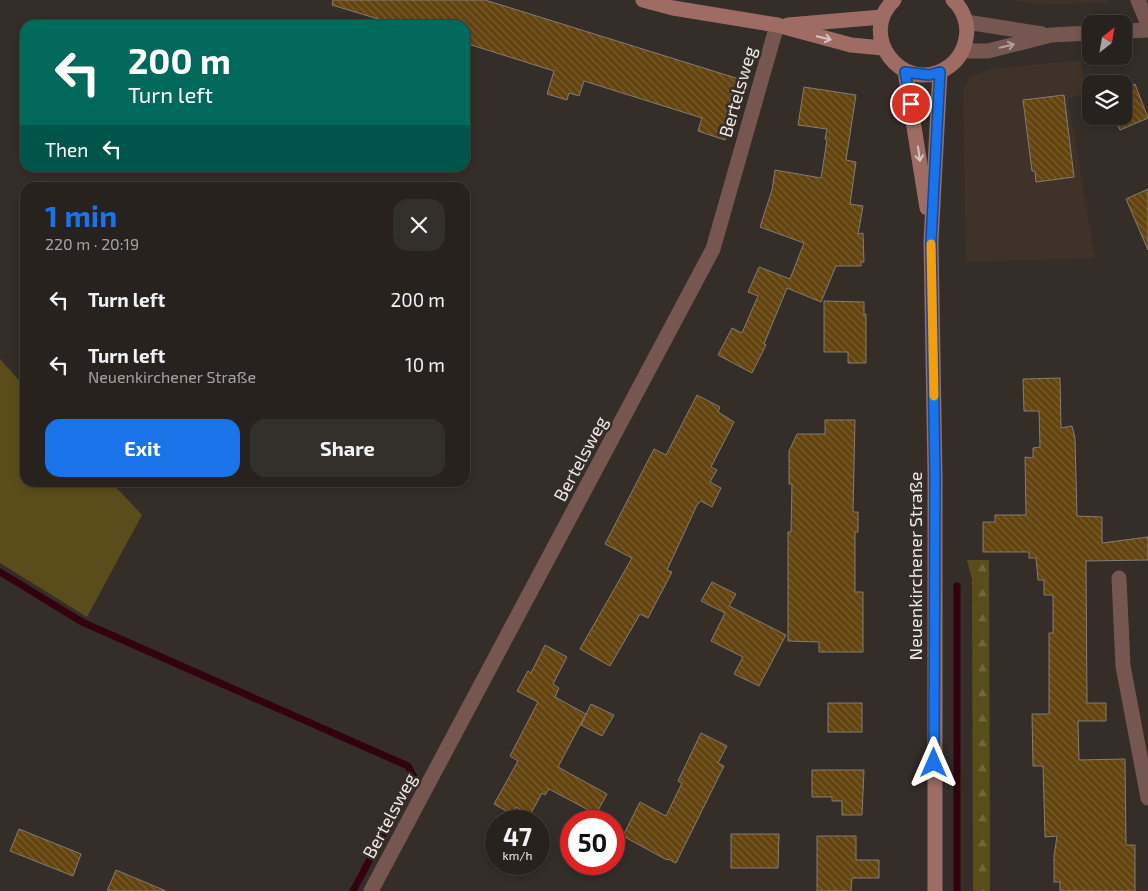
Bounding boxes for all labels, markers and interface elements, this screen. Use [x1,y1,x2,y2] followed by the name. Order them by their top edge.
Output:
[1082,15,1132,65] north arrow
[1082,15,1132,125] map controls
[815,34,831,43] one-way arrow
[128,39,231,81] text: 200 m
[45,40,110,105] icon: left
[999,41,1015,50] one-way arrow
[714,44,761,140] street label: Bertelsweg
[1082,75,1132,125] button: layers
[128,81,213,107] text: Turn left
[890,83,932,125] pin
[897,90,925,118] icon: arrive
[98,135,126,163] icon: left
[45,138,88,161] text: Then
[914,146,924,162] one-way arrow
[45,197,117,233] text: 1 min
[393,199,445,251] button: close
[45,234,139,253] text: 220 m · 20:19
[45,286,73,314] icon: left
[88,288,165,311] text: Turn left
[391,288,445,311] text: 200 m
[88,344,165,367] text: Turn left
[45,351,73,379] icon: left
[405,353,445,376] text: 10 m
[88,367,256,386] text: Neuenkirchener Straße
[548,412,612,505] street label: Bertelsweg
[45,419,240,477] button: Exit
[250,419,445,477] button: Share
[904,471,926,661] street label: Neuenkirchener Straße
[907,736,959,788] position arrow
[357,769,421,862] street label: Bertelsweg
[560,810,625,875] speed limit sign: 50
[503,821,532,851] text: 47
[503,848,532,862] text: km/h

